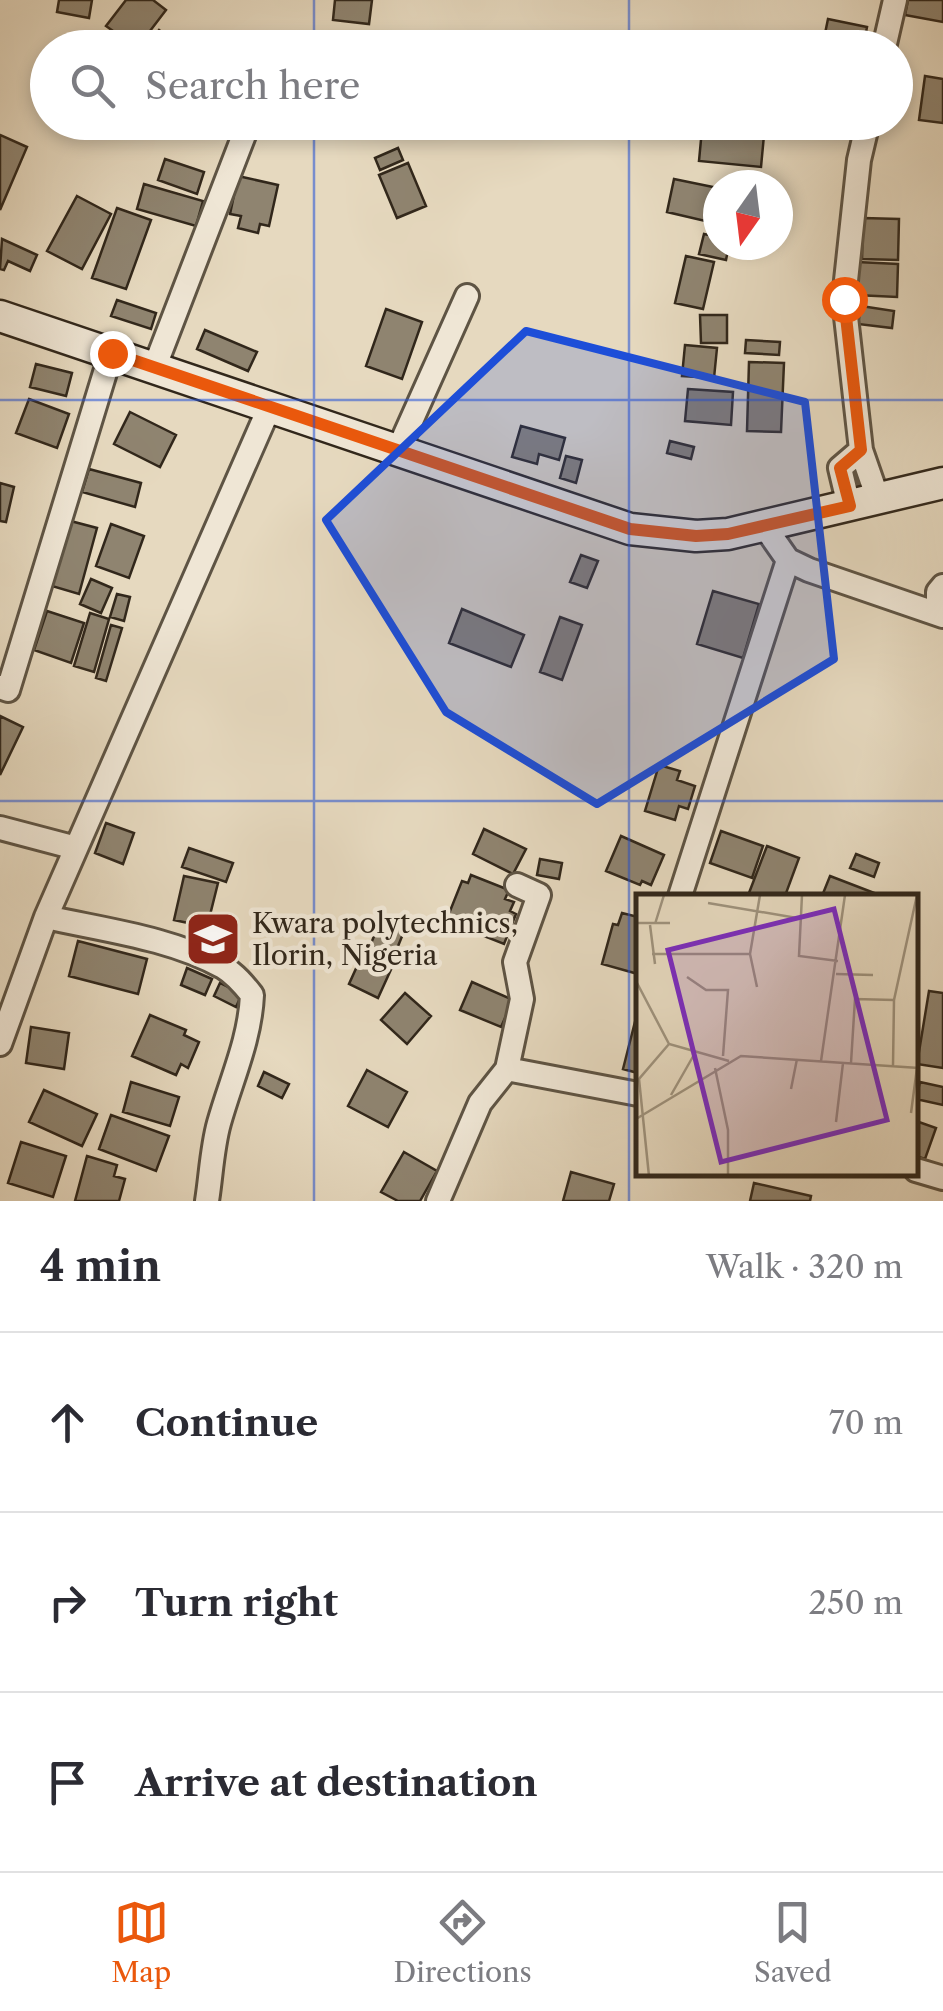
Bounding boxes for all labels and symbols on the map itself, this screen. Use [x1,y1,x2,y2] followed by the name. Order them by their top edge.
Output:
[703,170,793,260] north arrow
[822,277,868,323] route start
[90,331,136,377] route end
[636,894,918,1176] inset map
[252,906,518,972] place label: Kwara polytechnics, Ilorin, Nigeria
[183,909,243,969] school or university icon: Kwara polytechnics, Ilorin, Nigeria

